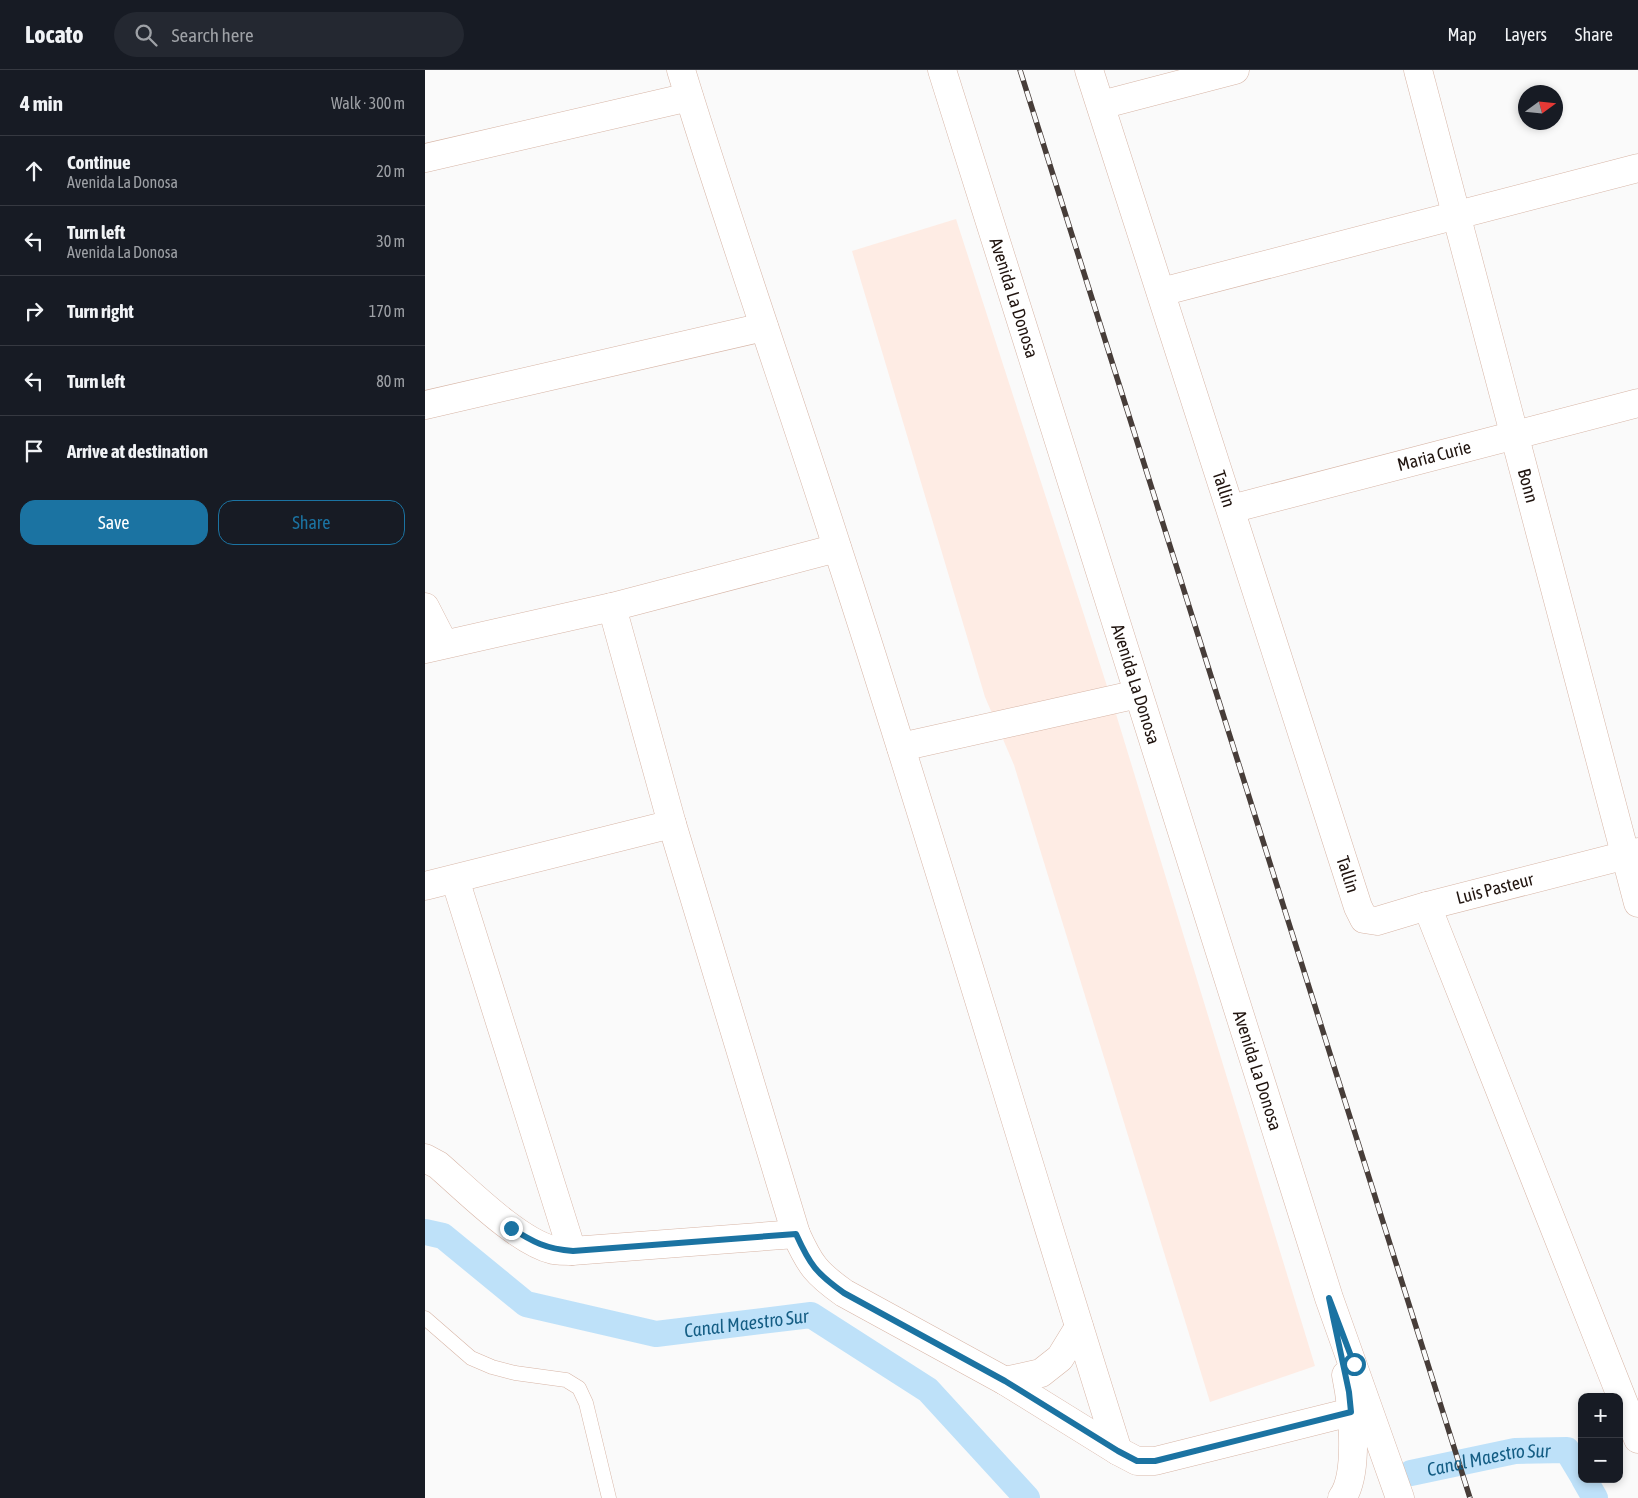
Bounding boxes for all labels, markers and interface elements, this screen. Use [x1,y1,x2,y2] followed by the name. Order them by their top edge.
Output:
[114,12,464,57] search box
[25,21,84,48] text: Locato
[132,21,160,49] icon: search
[172,24,254,46] text: Search here
[1447,24,1476,45] text: Map
[1504,24,1547,45] text: Layers
[1575,24,1613,45] text: Share
[1518,85,1563,130] north arrow
[20,91,63,115] text: 4 min
[331,94,405,112] text: Walk · 300 m
[67,151,131,173] text: Continue
[20,157,48,185] icon: ahead
[376,162,405,180] text: 20 m
[67,173,178,191] text: Avenida La Donosa
[67,221,125,243] text: Turn left
[20,227,48,255] icon: left
[376,232,405,250] text: 30 m
[986,235,1043,360] street label: Avenida La Donosa
[67,243,178,261] text: Avenida La Donosa
[20,297,48,325] icon: right
[67,300,134,322] text: Turn right
[369,302,405,320] text: 170 m
[20,367,48,395] icon: left
[67,370,125,392] text: Turn left
[376,372,405,390] text: 80 m
[1395,436,1473,475] street label: Maria Curie
[20,437,48,465] icon: arrive
[67,440,208,462] text: Arrive at destination
[1514,466,1543,505] street label: Bonn
[1208,468,1240,510] street label: Tallin
[20,500,208,545] button: Save
[218,500,405,545] button: Share
[1107,621,1165,747] street label: Avenida La Donosa
[1332,853,1364,895] street label: Tallin
[1454,868,1536,908] street label: Luis Pasteur
[1229,1008,1287,1133] street label: Avenida La Donosa
[500,1217,523,1240] route end
[683,1304,811,1341] water label: Canal Maestro Sur
[1343,1353,1366,1376] route start
[1578,1393,1623,1483] map controls
[1578,1393,1623,1438] button: +
[1578,1438,1623,1483] button: −
[1425,1439,1552,1480] water label: Canal Maestro Sur

